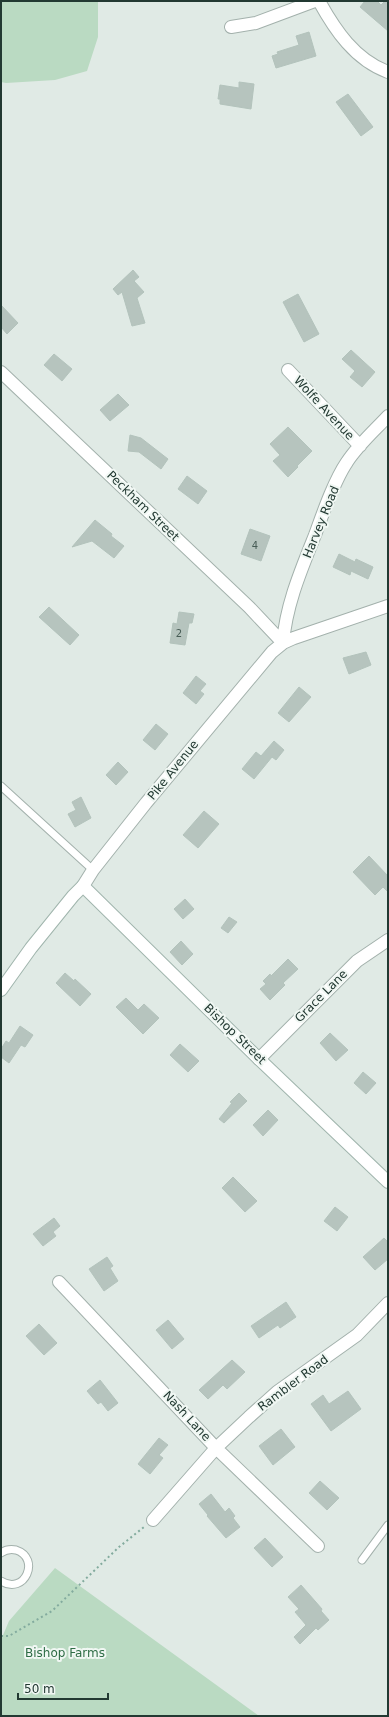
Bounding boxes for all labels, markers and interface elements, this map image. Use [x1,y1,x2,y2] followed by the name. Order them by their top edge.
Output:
[291,373,357,443] street label: Wolfe Avenue
[104,468,182,544] street label: Peckham Street
[300,484,342,560] street label: Harvey Road
[252,540,258,551] house number: 4
[176,628,182,639] house number: 2
[145,737,201,803] street label: Pike Avenue
[292,967,350,1025] street label: Grace Lane
[201,1001,269,1067] street label: Bishop Street
[255,1352,331,1414] street label: Rambler Road
[160,1388,214,1444] street label: Nash Lane
[25,1646,105,1660] park label: Bishop Farms
[18,1675,108,1701] scale bar
[24,1682,55,1696] text: 50 m

